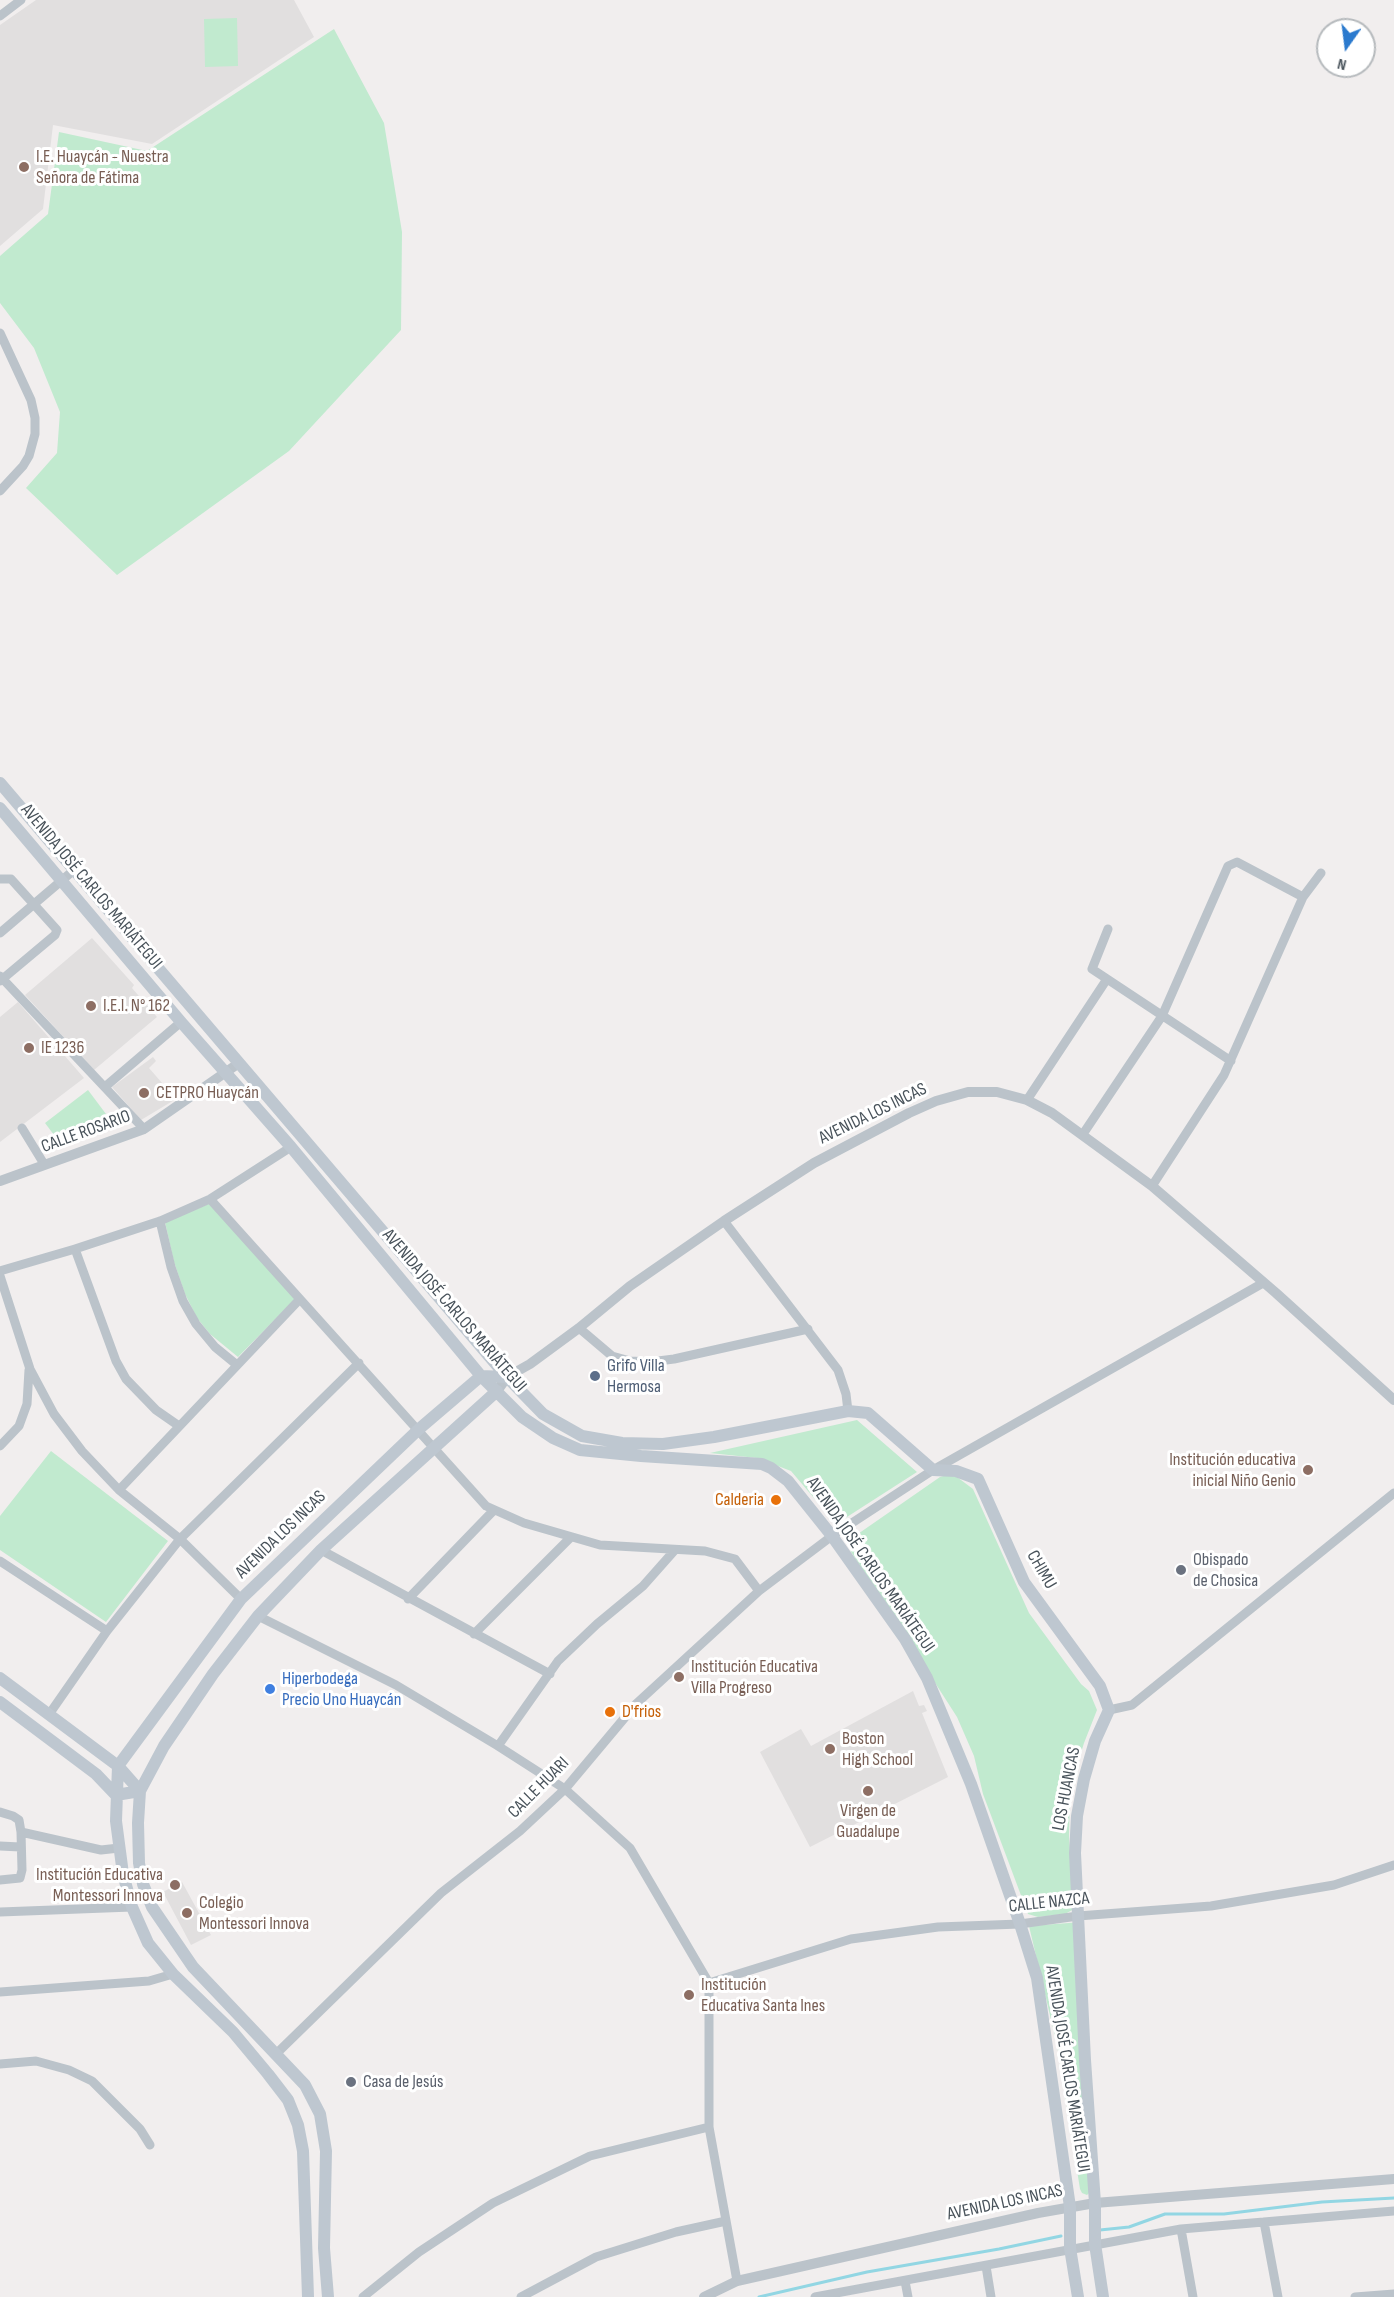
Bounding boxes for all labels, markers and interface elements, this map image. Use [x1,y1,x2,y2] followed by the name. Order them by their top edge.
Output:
[1316,18,1376,78] north arrow
[1336,54,1348,74] text: N
[36,146,169,188] place label: I.E. Huaycán - Nuestra Señora de Fátima
[17,160,31,174] marker: I.E. Huaycán - Nuestra Señora de Fátima
[16,800,166,974] street label: AVENIDA JOSÉ CARLOS MARIÁTEGUI
[103,995,170,1017] place label: I.E.I. N° 162
[84,999,98,1013] marker: I.E.I. N° 162
[41,1037,84,1059] place label: IE 1236
[22,1041,36,1055] marker: IE 1236
[816,1079,930,1149] street label: AVENIDA LOS INCAS
[156,1082,259,1104] place label: CETPRO Huaycán
[137,1086,151,1100] marker: CETPRO Huaycán
[38,1106,134,1158] street label: CALLE ROSARIO
[377,1225,531,1397] street label: AVENIDA JOSÉ CARLOS MARIÁTEGUI
[607,1355,665,1398] place label: Grifo Villa Hermosa
[588,1369,602,1383] marker: Grifo Villa Hermosa
[1169,1449,1296,1492] place label: Institución educativa inicial Niño Genio
[1301,1463,1315,1477] marker: Institución educativa inicial Niño Genio
[801,1473,939,1657] street label: AVENIDA JOSÉ CARLOS MARIÁTEGUI
[231,1486,331,1584] street label: AVENIDA LOS INCAS
[715,1489,764,1511] place label: Calderia
[769,1493,783,1507] marker: Calderia
[1021,1547,1061,1593] street label: CHIMU
[1193,1549,1258,1592] place label: Obispado de Chosica
[1174,1563,1188,1577] marker: Obispado de Chosica
[691,1656,818,1698] place label: Institución Educativa Villa Progreso
[282,1668,401,1710] place label: Hiperbodega Precio Uno Huaycán
[672,1670,686,1684] marker: Institución Educativa Villa Progreso
[263,1682,277,1696] marker: Hiperbodega Precio Uno Huaycán
[622,1701,661,1723] place label: D'frios
[603,1705,617,1719] marker: D'frios
[842,1728,913,1770] place label: Boston High School
[823,1742,837,1756] marker: Boston High School
[1048,1745,1086,1833] street label: LOS HUANCAS
[504,1753,574,1823] street label: CALLE HUARI
[861,1784,875,1798] marker: Virgen de Guadalupe
[836,1800,900,1842] place label: Virgen de Guadalupe
[36,1864,163,1906] place label: Institución Educativa Montessori Innova
[168,1878,182,1892] marker: Institución Educativa Montessori Innova
[1008,1888,1090,1918] street label: CALLE NAZCA
[199,1892,309,1934] place label: Colegio Montessori Innova
[180,1906,194,1920] marker: Colegio Montessori Innova
[1040,1964,1094,2174] street label: AVENIDA JOSÉ CARLOS MARIÁTEGUI
[701,1974,825,2016] place label: Institución Educativa Santa Ines
[682,1988,696,2002] marker: Institución Educativa Santa Ines
[363,2071,444,2093] place label: Casa de Jesús
[344,2075,358,2089] marker: Casa de Jesús
[945,2180,1065,2226] street label: AVENIDA LOS INCAS

